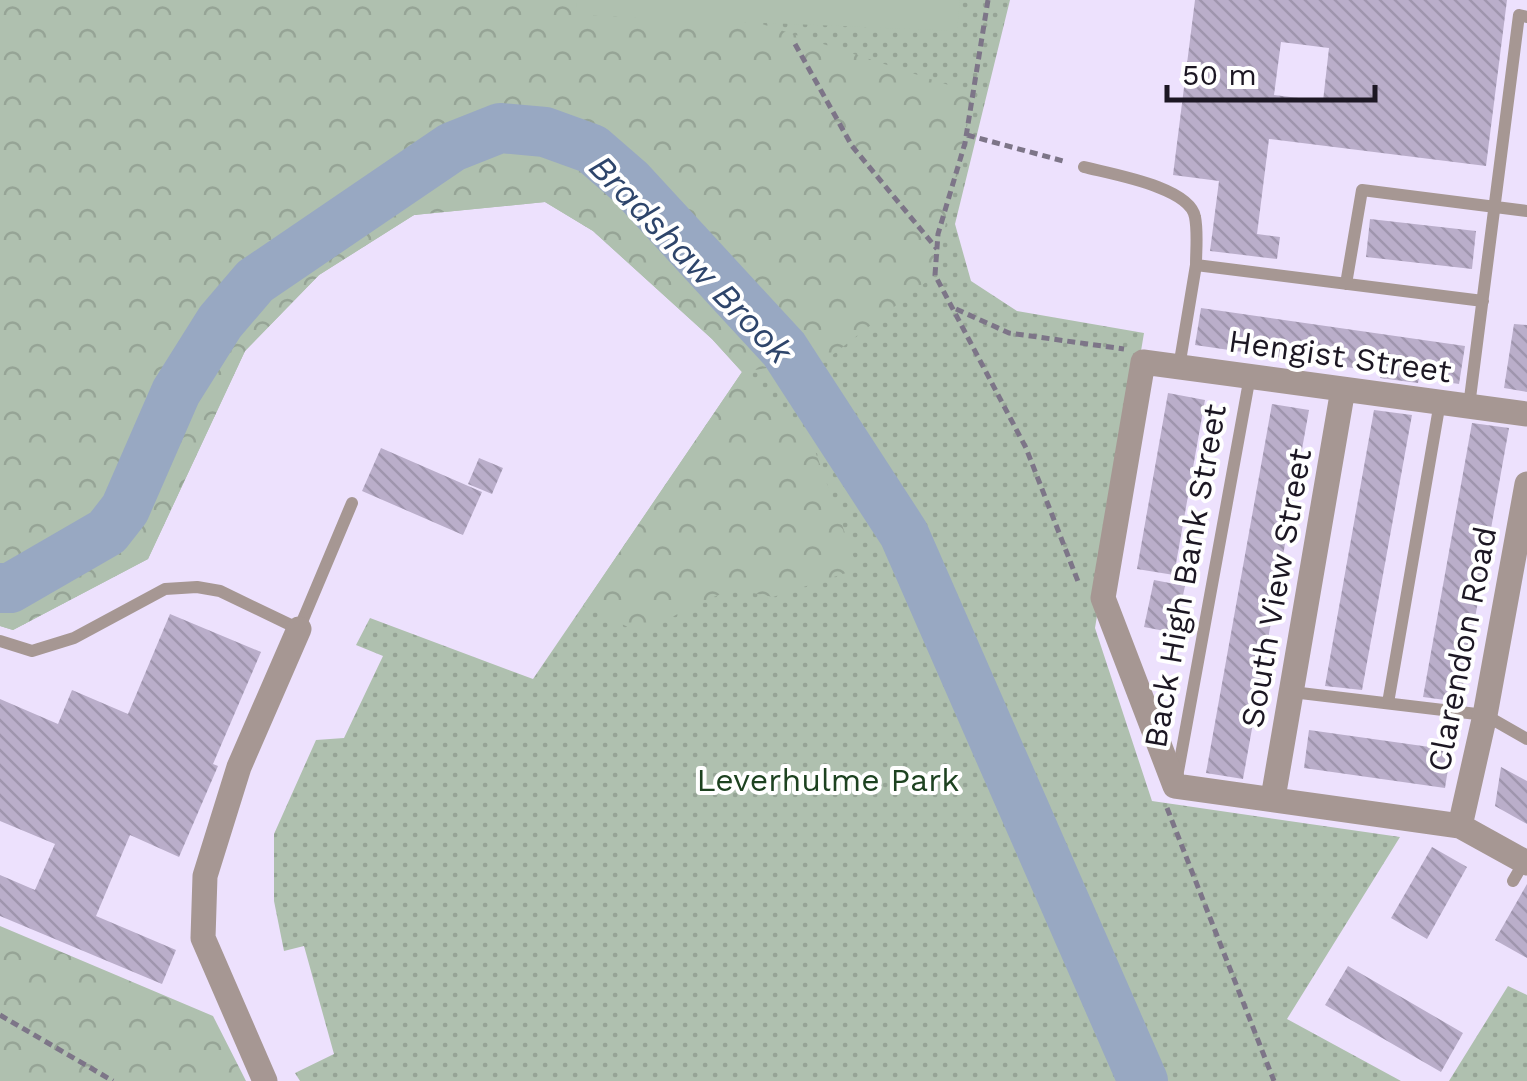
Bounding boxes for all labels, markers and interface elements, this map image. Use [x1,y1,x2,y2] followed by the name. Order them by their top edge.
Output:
[1167,40,1374,102] scale bar
[1182,57,1257,92] text: 50 m
[581,146,802,373] water label: Bradshaw Brook
[1226,322,1454,390] street label: Hengist Street
[1136,401,1234,751] street label: Back High Bank Street
[1233,445,1319,731] street label: South View Street
[1420,523,1504,775] street label: Clarendon Road
[697,761,959,799] park label: Leverhulme Park

